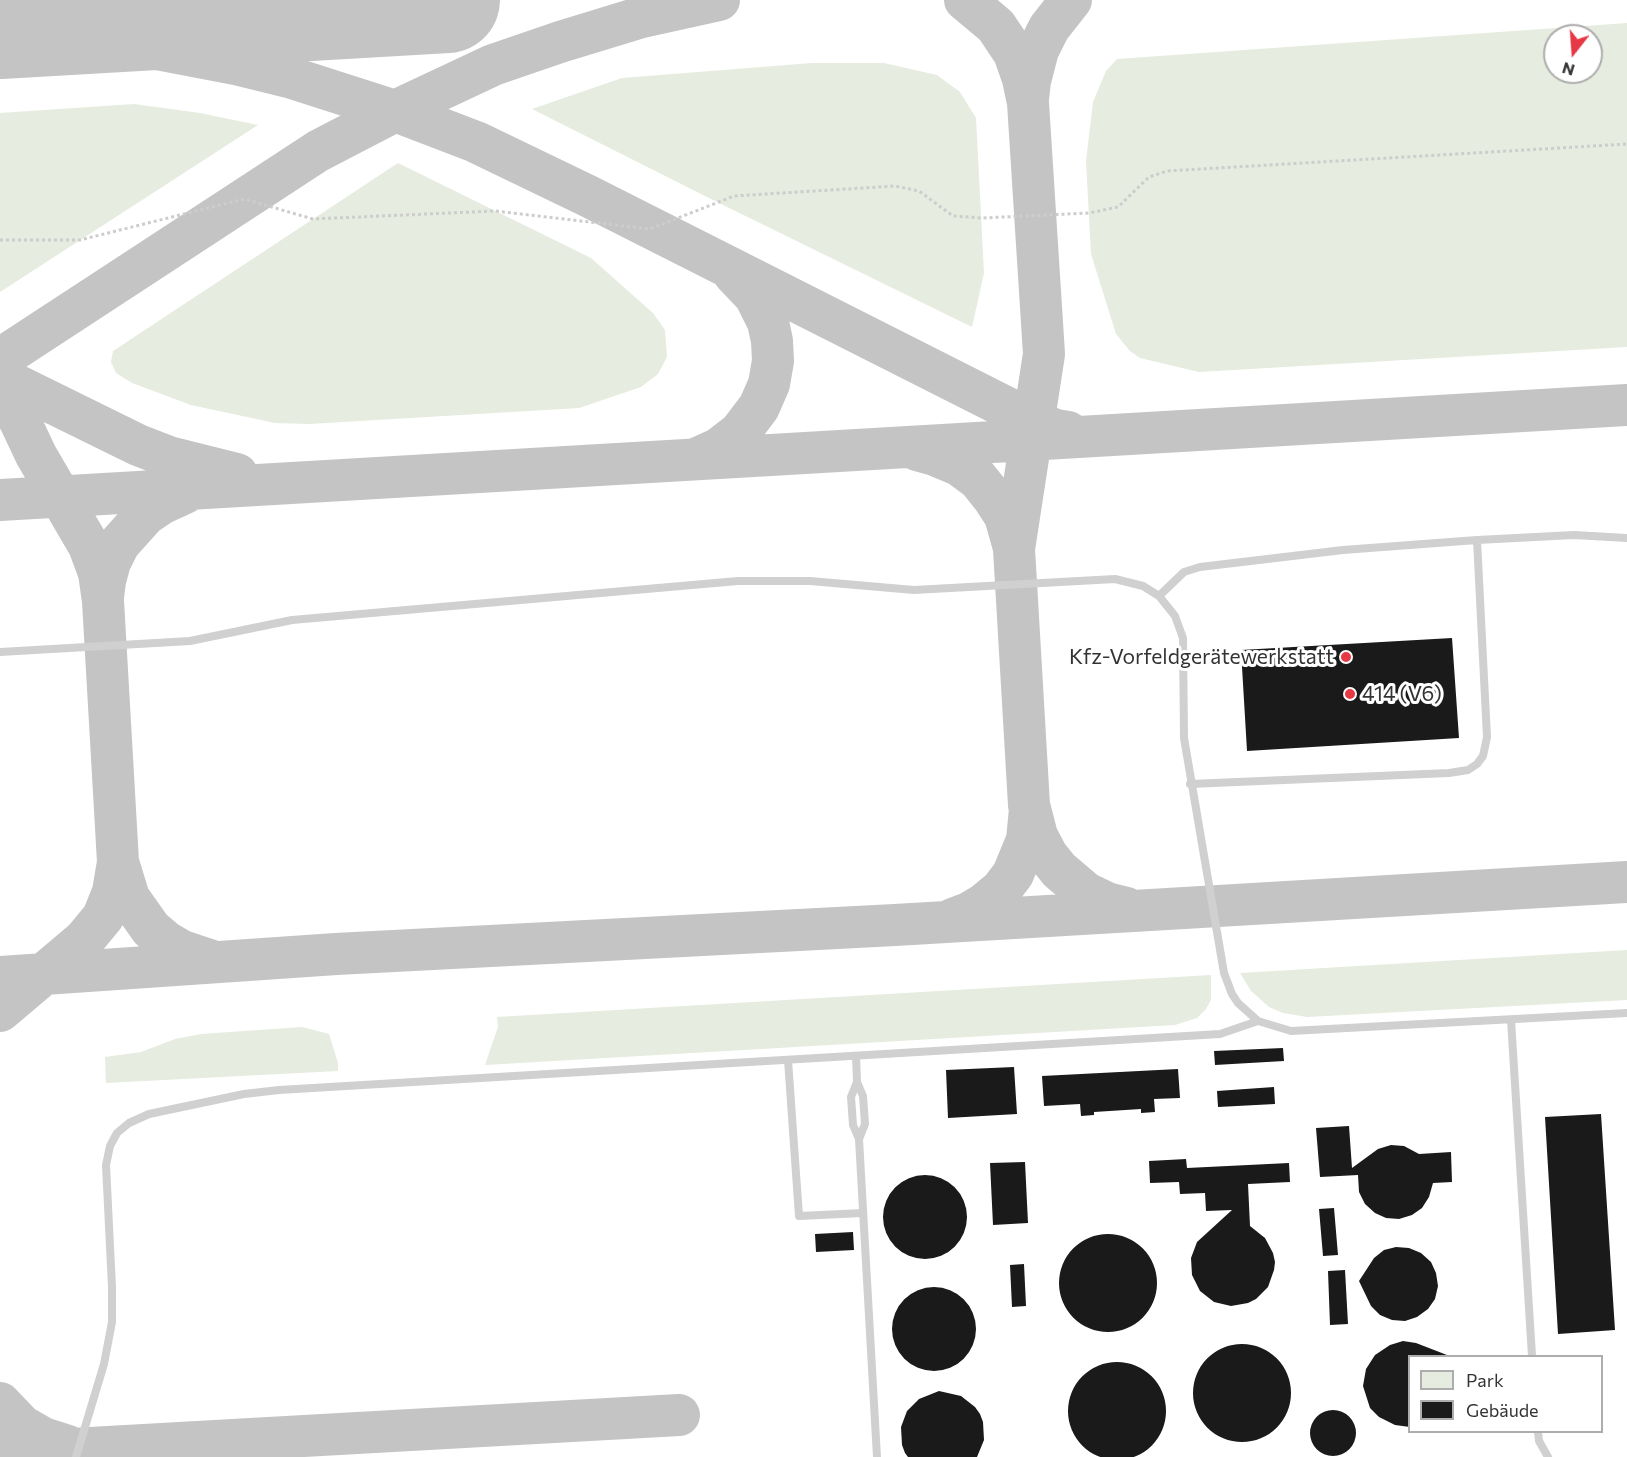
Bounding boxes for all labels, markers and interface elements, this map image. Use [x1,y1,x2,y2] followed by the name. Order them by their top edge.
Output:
[1543,24,1603,84] north arrow
[1560,59,1577,81] text: N
[1069,644,1334,670] place label: Kfz-Vorfeldgerätewerkstatt
[1339,650,1353,664] marker: Kfz-Vorfeldgerätewerkstatt
[1362,681,1442,707] place label: 414 (V6)
[1343,687,1357,701] marker: 414 (V6)
[1408,1355,1603,1433] legend
[1466,1369,1504,1391] text: Park
[1466,1399,1539,1421] text: Gebäude

